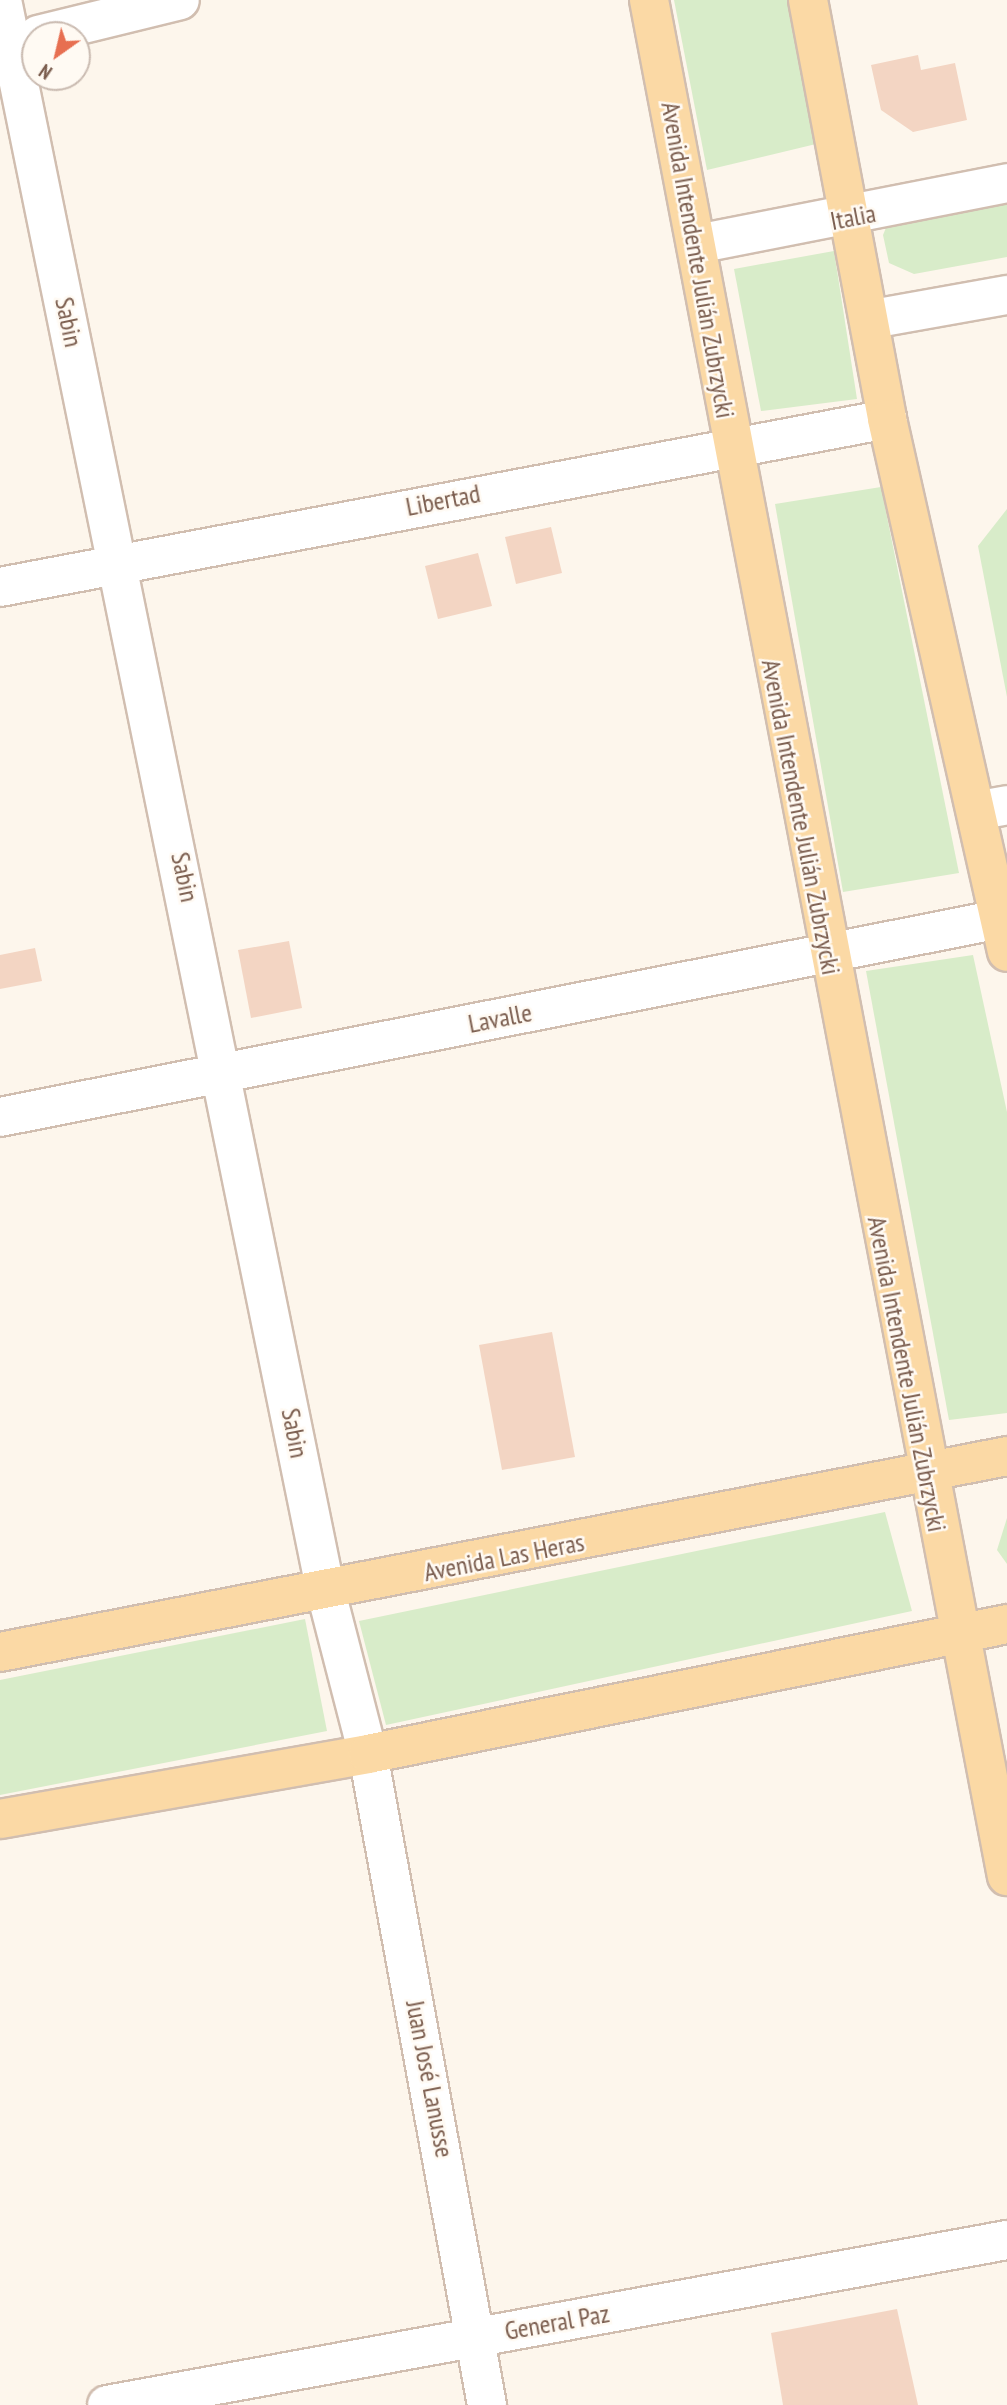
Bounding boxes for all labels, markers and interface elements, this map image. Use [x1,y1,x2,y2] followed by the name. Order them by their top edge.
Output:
[21,21,91,91] north arrow
[34,59,56,85] text: N
[655,99,741,421] street label: Avenida Intendente Julián Zubrzycki
[828,197,878,237] street label: Italia
[49,294,89,350] street label: Sabin
[403,478,483,522] street label: Libertad
[755,656,847,978] street label: Avenida Intendente Julián Zubrzycki
[165,849,205,905] street label: Sabin
[466,997,534,1039] street label: Lavalle
[861,1213,953,1535] street label: Avenida Intendente Julián Zubrzycki
[275,1406,315,1460] street label: Sabin
[421,1526,587,1588] street label: Avenida Las Heras
[399,1998,461,2160] street label: Juan José Lanusse
[502,2297,612,2347] street label: General Paz

